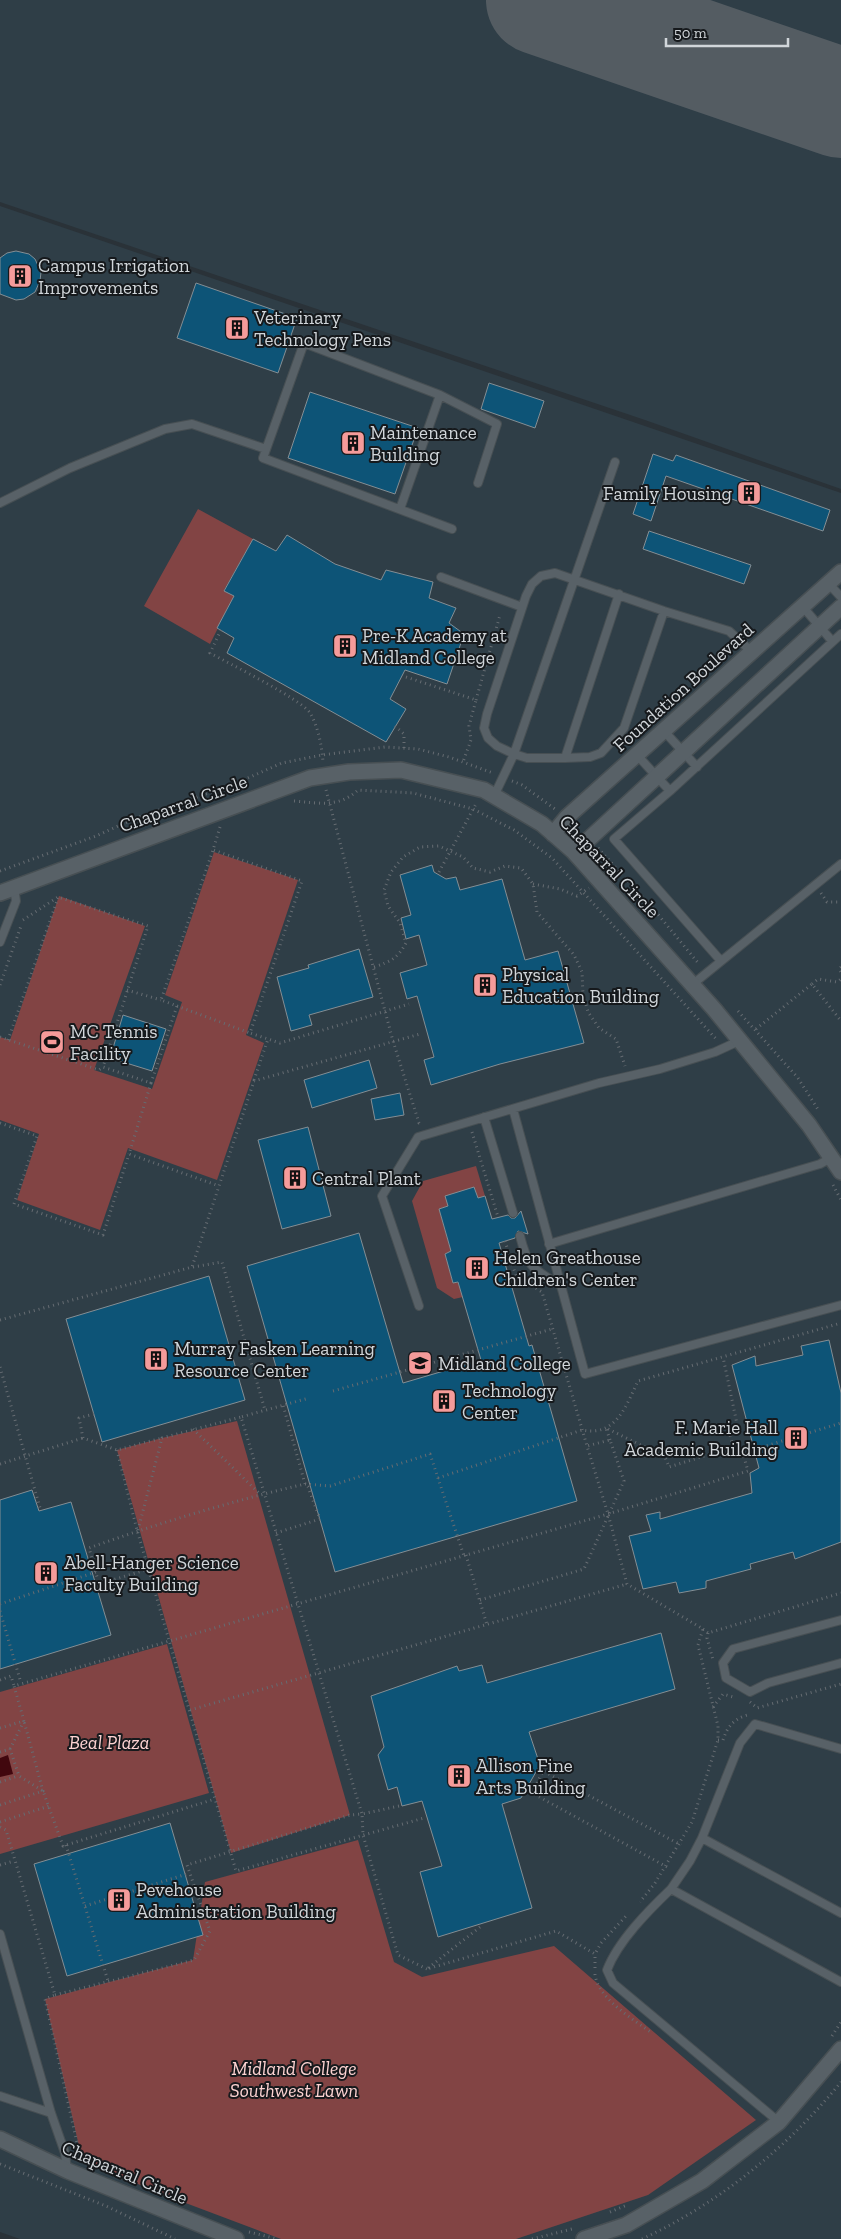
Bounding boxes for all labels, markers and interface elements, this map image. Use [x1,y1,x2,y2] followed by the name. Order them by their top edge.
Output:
[666,15,788,47] scale bar
[674,24,707,42] text: 50 m
[38,254,190,299] place label: Campus Irrigation Improvements
[7,263,33,289] building icon: Campus Irrigation Improvements
[253,306,391,351] place label: Veterinary Technology Pens
[224,315,250,341] building icon: Veterinary Technology Pens
[370,421,477,466] place label: Maintenance Building
[340,430,366,456] building icon: Maintenance Building
[736,480,762,506] building icon: Family Housing
[603,482,733,505] place label: Family Housing
[608,618,759,757] street label: Foundation Boulevard
[362,624,507,669] place label: Pre-K Academy at Midland College
[332,633,358,659] building icon: Pre-K Academy at Midland College
[116,770,250,837] street label: Chaparral Circle
[555,810,665,923] street label: Chaparral Circle
[502,963,660,1008] place label: Physical Education Building
[472,972,498,998] building icon: Physical Education Building
[70,1020,158,1065] place label: MC Tennis Facility
[39,1029,65,1055] sports icon: MC Tennis Facility
[282,1165,308,1191] building icon: Central Plant
[312,1167,421,1190] place label: Central Plant
[494,1246,641,1291] place label: Helen Greathouse Children's Center
[464,1255,490,1281] building icon: Helen Greathouse Children's Center
[174,1337,375,1382] place label: Murray Fasken Learning Resource Center
[143,1346,169,1372] building icon: Murray Fasken Learning Resource Center
[407,1350,433,1376] school or university icon: Midland College
[438,1352,571,1375] place label: Midland College
[462,1379,557,1424] place label: Technology Center
[431,1388,457,1414] building icon: Technology Center
[624,1416,779,1461] place label: F. Marie Hall Academic Building
[783,1425,809,1451] building icon: F. Marie Hall Academic Building
[64,1551,239,1596] place label: Abell-Hanger Science Faculty Building
[33,1560,59,1586] building icon: Abell-Hanger Science Faculty Building
[69,1731,149,1754] park label: Beal Plaza
[476,1754,586,1799] place label: Allison Fine Arts Building
[446,1763,472,1789] building icon: Allison Fine Arts Building
[136,1878,336,1923] place label: Pevehouse Administration Building
[106,1887,132,1913] building icon: Pevehouse Administration Building
[230,2057,358,2102] park label: Midland College Southwest Lawn
[58,2136,191,2209] street label: Chaparral Circle

